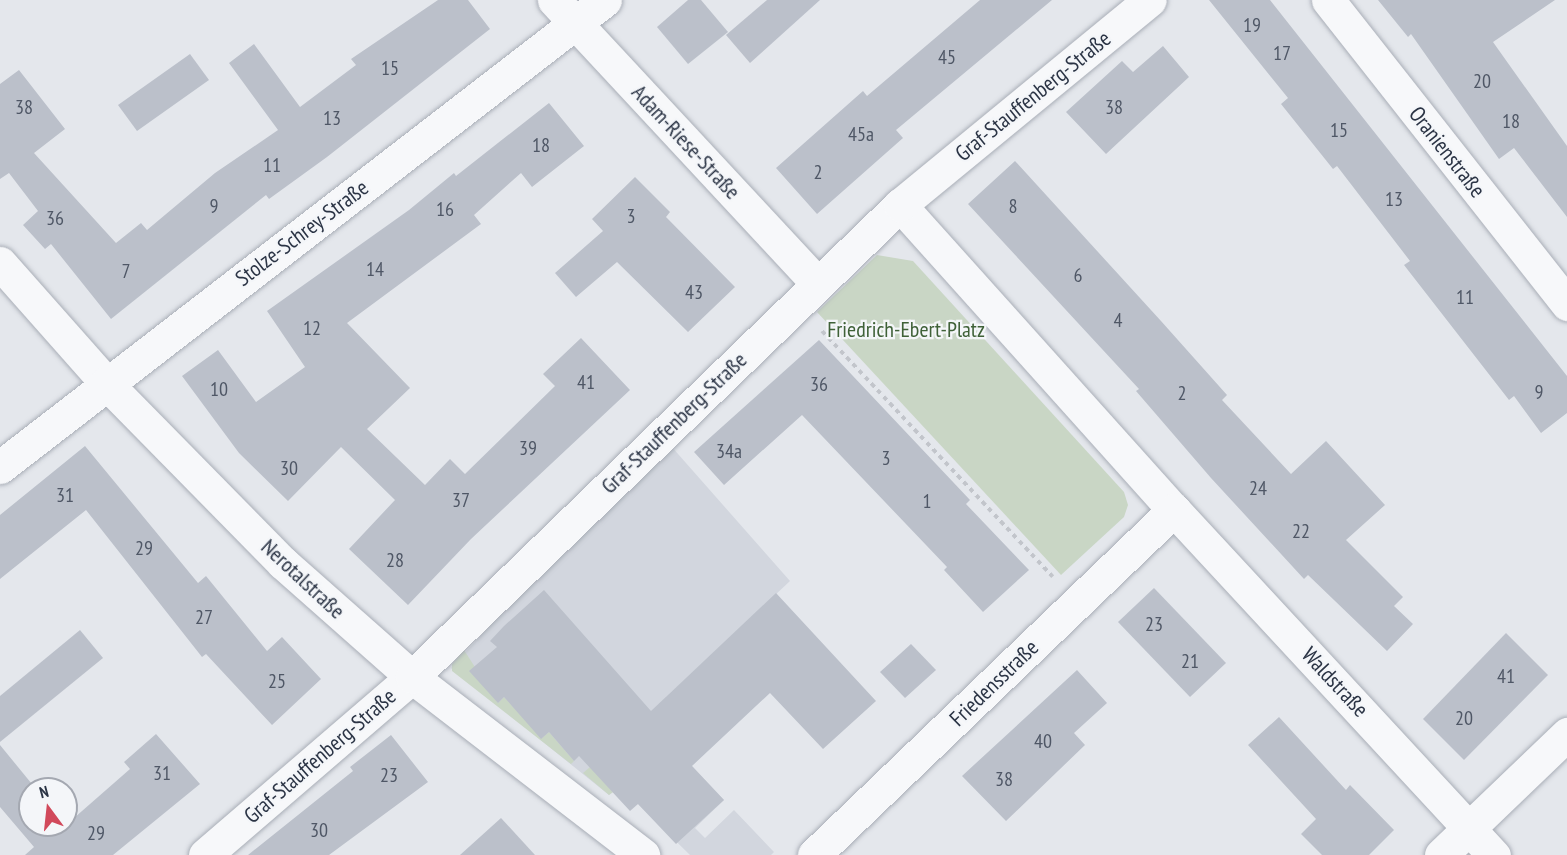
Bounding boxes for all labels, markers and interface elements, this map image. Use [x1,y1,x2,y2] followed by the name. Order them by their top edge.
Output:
[1243,13,1261,37] house number: 19
[950,25,1116,167] street label: Graf-Stauffenberg-Straße
[1273,41,1291,65] house number: 17
[938,45,956,69] house number: 45
[381,56,399,80] house number: 15
[1473,69,1491,93] house number: 20
[626,79,746,205] street label: Adam-Riese-Straße
[15,95,33,119] house number: 38
[1105,95,1123,119] house number: 38
[1403,101,1491,203] street label: Oranienstraße
[323,106,341,130] house number: 13
[1502,109,1520,133] house number: 18
[1330,118,1348,142] house number: 15
[848,122,874,146] house number: 45a
[532,133,550,157] house number: 18
[263,153,281,177] house number: 11
[814,160,822,184] house number: 2
[230,174,374,292] street label: Stolze-Schrey-Straße
[1385,187,1403,211] house number: 13
[210,194,218,218] house number: 9
[1009,194,1017,218] house number: 8
[436,197,454,221] house number: 16
[627,204,635,228] house number: 3
[46,206,64,230] house number: 36
[366,257,384,281] house number: 14
[122,259,130,283] house number: 7
[1074,263,1082,287] house number: 6
[685,280,703,304] house number: 43
[1456,285,1474,309] house number: 11
[1114,308,1122,332] house number: 4
[303,316,321,340] house number: 12
[827,317,985,343] park label: Friedrich-Ebert-Platz
[596,347,752,499] street label: Graf-Stauffenberg-Straße
[577,370,595,394] house number: 41
[810,372,828,396] house number: 36
[210,377,228,401] house number: 10
[1535,380,1543,404] house number: 9
[1178,381,1186,405] house number: 2
[519,436,537,460] house number: 39
[716,439,742,463] house number: 34a
[882,446,890,470] house number: 3
[280,456,298,480] house number: 30
[1249,476,1267,500] house number: 24
[56,483,74,507] house number: 31
[452,488,470,512] house number: 37
[923,489,931,513] house number: 1
[1292,519,1310,543] house number: 22
[256,534,350,624] street label: Nerotalstraße
[135,536,153,560] house number: 29
[386,548,404,572] house number: 28
[195,605,213,629] house number: 27
[1145,612,1163,636] house number: 23
[944,634,1044,732] street label: Friedensstraße
[1296,642,1374,722] street label: Waldstraße
[1181,649,1199,673] house number: 21
[1497,664,1515,688] house number: 41
[268,669,286,693] house number: 25
[239,683,401,829] street label: Graf-Stauffenberg-Straße
[1455,706,1473,730] house number: 20
[1034,729,1052,753] house number: 40
[153,761,171,785] house number: 31
[380,763,398,787] house number: 23
[995,767,1013,791] house number: 38
[18,777,78,837] north arrow
[37,781,51,802] text: N
[310,818,328,842] house number: 30
[87,821,105,845] house number: 29

